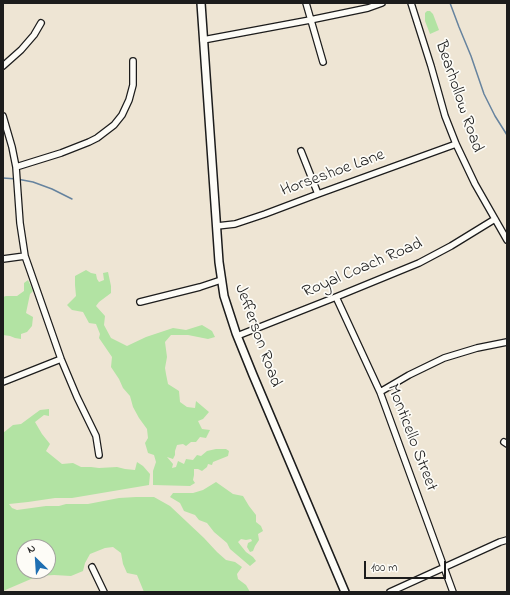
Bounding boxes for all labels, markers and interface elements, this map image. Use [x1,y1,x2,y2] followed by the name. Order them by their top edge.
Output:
[429,38,487,156] street label: Bearhollow Road
[278,146,388,202] street label: Horseshoe Lane
[300,235,426,303] street label: Royal Coach Road
[229,282,285,390] street label: Jefferson Road
[381,382,441,494] street label: Monticello Street
[16,539,56,579] north arrow
[25,540,38,558] text: N
[366,553,448,579] scale bar
[371,559,398,577] text: 100 m

